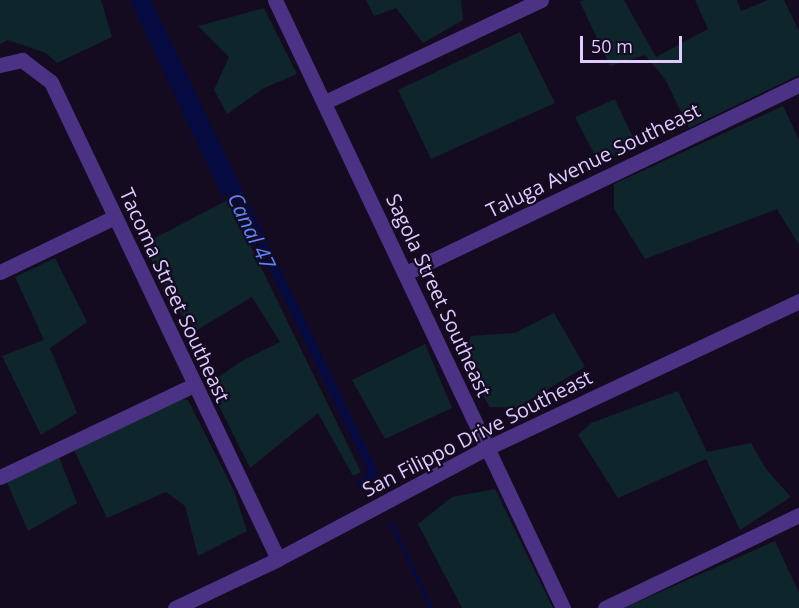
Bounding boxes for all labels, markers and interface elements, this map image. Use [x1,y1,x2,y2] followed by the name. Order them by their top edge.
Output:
[583,24,685,62] scale bar
[591,34,633,58] text: 50 m
[482,98,704,222] street label: Taluga Avenue Southeast
[115,184,235,406] street label: Tacoma Street Southeast
[223,189,281,273] water label: Canal 47
[381,190,497,400] street label: Sagola Street Southeast
[358,365,596,501] street label: San Filippo Drive Southeast

